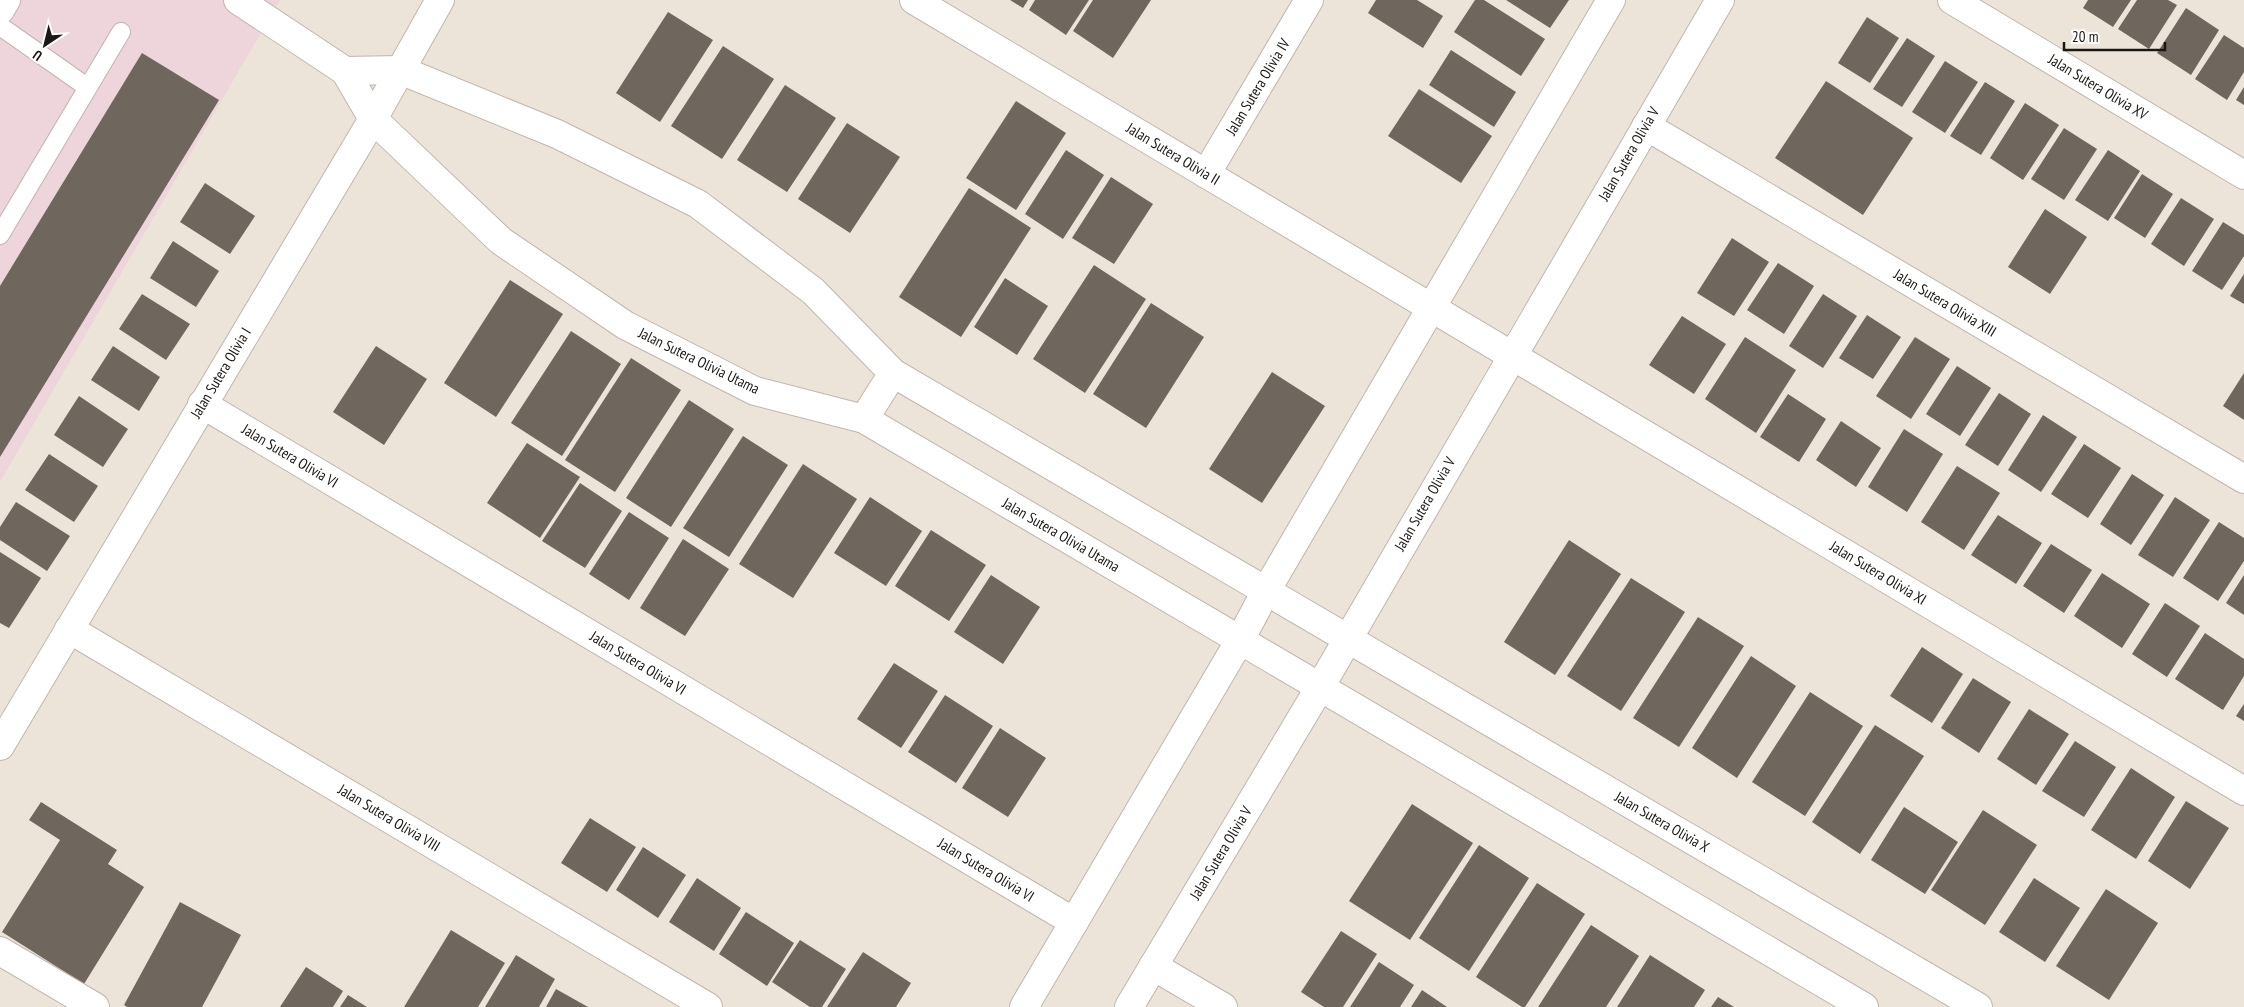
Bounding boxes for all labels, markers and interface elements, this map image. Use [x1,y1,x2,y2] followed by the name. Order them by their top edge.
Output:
[20,20,70,70] north arrow
[2064,20,2165,52] scale bar
[2072,27,2098,46] text: 20 m
[1221,35,1294,139] street label: Jalan Sutera Olivia IV
[29,46,46,65] text: U
[2044,49,2151,124] street label: Jalan Sutera Olivia XV
[1594,103,1663,205] street label: Jalan Sutera Olivia V
[1122,118,1223,189] street label: Jalan Sutera Olivia II
[1890,264,2000,341] street label: Jalan Sutera Olivia XIII
[635,323,763,398] street label: Jalan Sutera Olivia Utama
[186,324,255,422] street label: Jalan Sutera Olivia I
[238,419,342,492] street label: Jalan Sutera Olivia VI
[1390,453,1459,555] street label: Jalan Sutera Olivia V
[998,493,1123,576] street label: Jalan Sutera Olivia Utama
[1826,536,1930,609] street label: Jalan Sutera Olivia XI
[586,626,690,699] street label: Jalan Sutera Olivia VI
[334,779,444,855] street label: Jalan Sutera Olivia VIII
[1611,786,1713,856] street label: Jalan Sutera Olivia X
[1185,803,1256,904] street label: Jalan Sutera Olivia V
[934,833,1038,906] street label: Jalan Sutera Olivia VI

